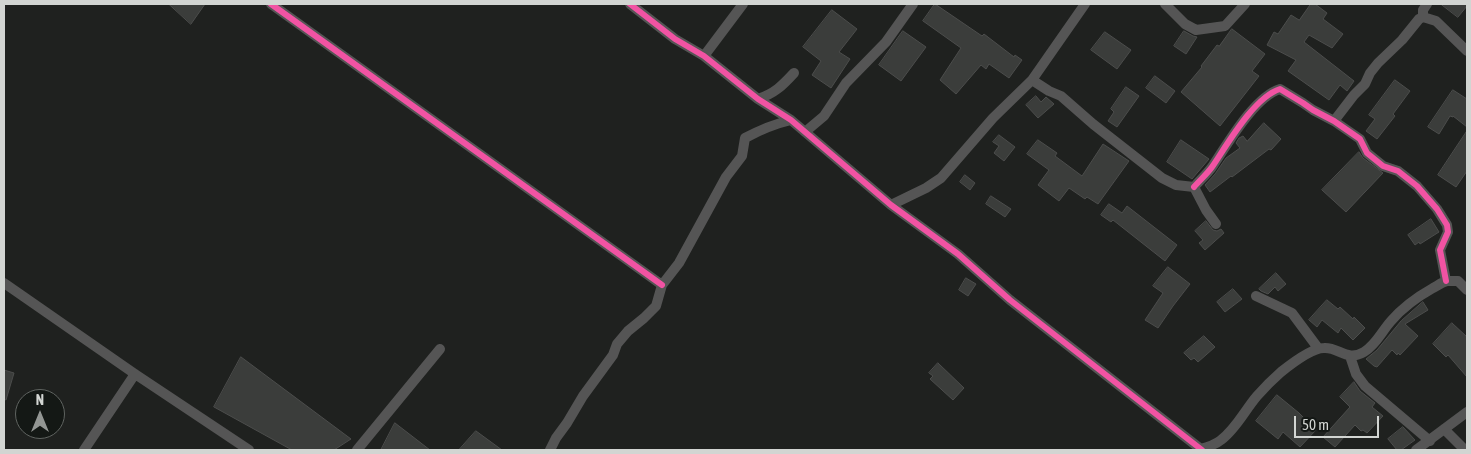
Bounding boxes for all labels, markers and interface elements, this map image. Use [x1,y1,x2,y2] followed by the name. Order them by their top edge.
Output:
[15,389,65,439] north arrow
[36,392,44,408] text: N
[1296,406,1381,438] scale bar
[1302,416,1329,433] text: 50 m

